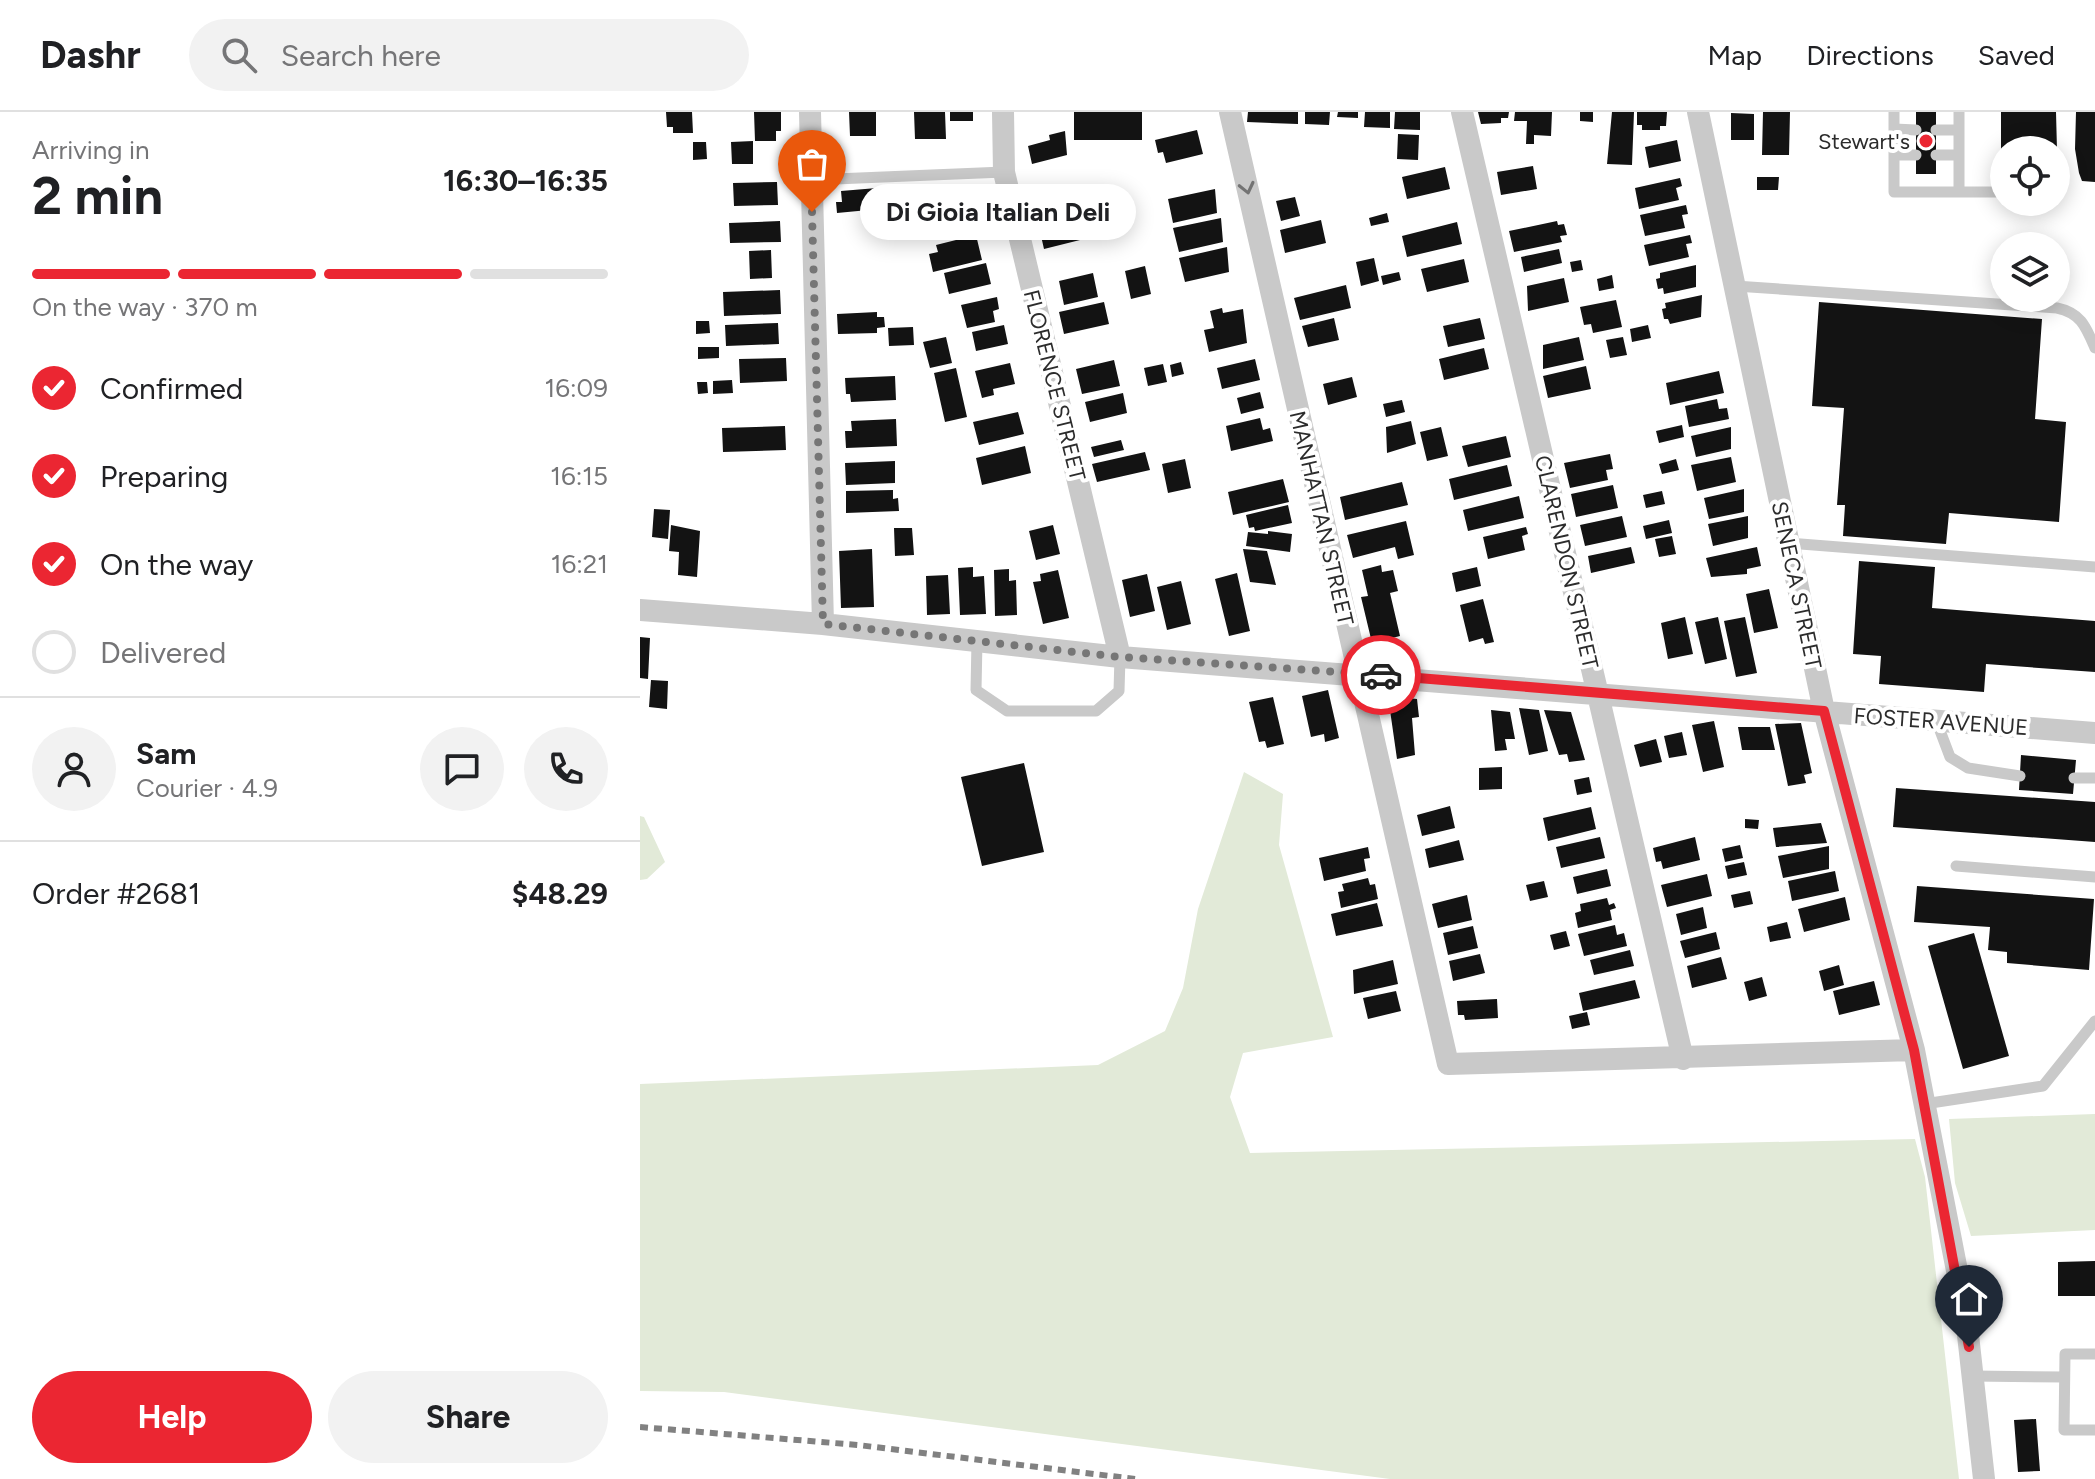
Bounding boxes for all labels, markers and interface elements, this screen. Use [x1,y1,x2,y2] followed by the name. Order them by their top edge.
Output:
[189,19,749,91] search box
[40,32,141,78] text: Dashr
[217,33,261,77] icon: search
[281,37,441,74] text: Search here
[1708,38,1762,72] text: Map
[1806,38,1934,72] text: Directions
[1978,38,2055,72] text: Saved
[1818,128,1910,155] place label: Stewart's
[778,130,846,212] pin
[1917,132,1935,150] marker: Stewart's
[32,134,150,166] text: Arriving in
[1990,136,2070,312] map controls
[1990,136,2070,216] button: locate
[790,142,834,186] icon: bag
[443,162,608,199] text: 16:30–16:35
[32,165,163,227] text: 2 min
[1238,181,1255,194] one-way arrow
[860,184,1136,240] callout: Di Gioia Italian Deli
[886,196,1110,228] text: Di Gioia Italian Deli
[1990,232,2070,312] button: layers
[1018,287,1091,483] street label: FLORENCE STREET
[32,291,258,323] text: On the way · 370 m
[32,366,76,410] icon: check
[100,370,243,407] text: Confirmed
[545,372,608,404] text: 16:09
[1284,408,1359,628] street label: MANHATTAN STREET
[1529,453,1604,672] street label: CLARENDON STREET
[32,454,76,498] icon: check
[100,458,228,495] text: Preparing
[550,460,608,492] text: 16:15
[1766,499,1827,671] street label: SENECA STREET
[32,542,76,586] icon: check
[100,546,253,583] text: On the way
[551,548,608,580] text: 16:21
[100,634,226,671] text: Delivered
[1341,635,1421,715] courier
[1359,653,1403,697] icon: car
[1853,702,2029,741] street label: FOSTER AVENUE
[32,727,116,811] button: person
[420,727,504,811] button: chat
[524,727,608,811] button: phone
[136,735,196,772] text: Sam
[136,772,278,804] text: Courier · 4.9
[32,875,200,912] text: Order #2681
[512,875,608,912] text: $48.29
[1935,1265,2003,1347] pin
[1947,1277,1991,1321] icon: home
[32,1371,312,1463] button: Help
[328,1371,608,1463] button: Share

